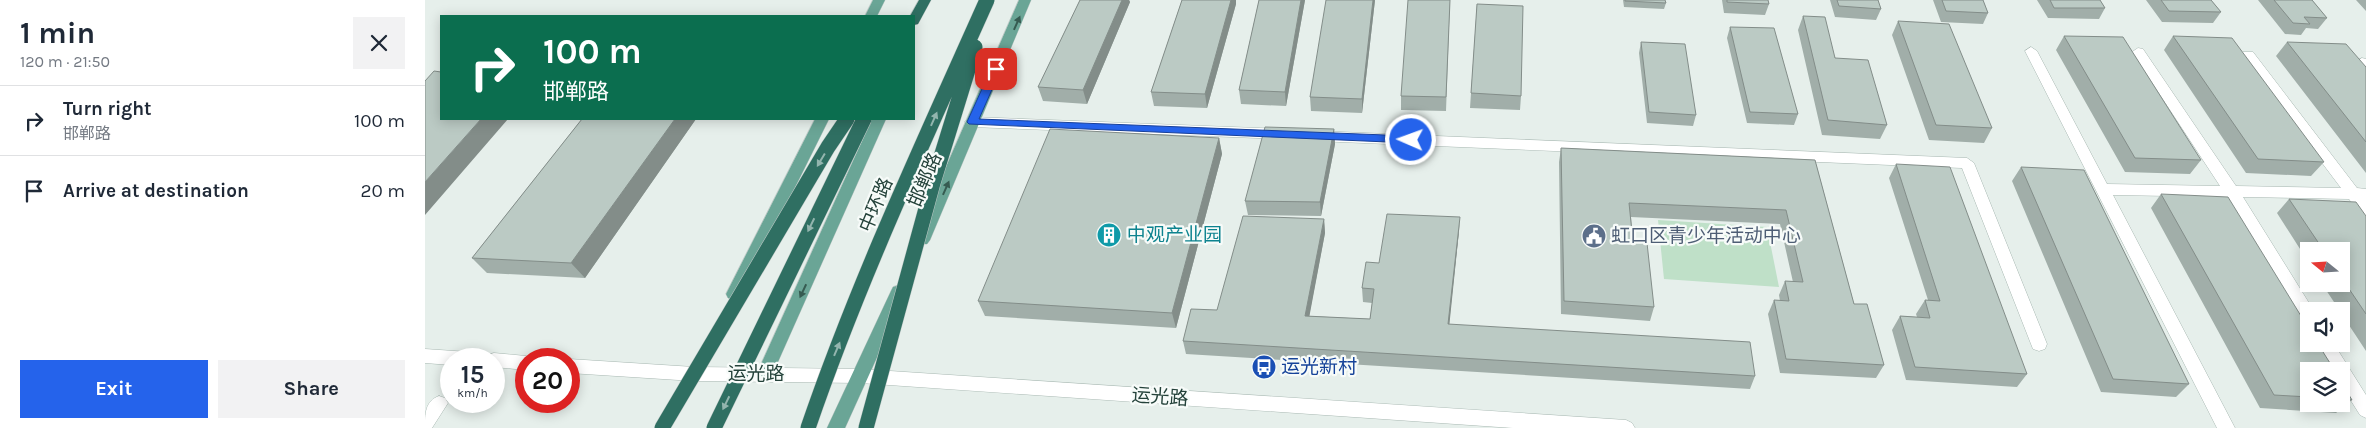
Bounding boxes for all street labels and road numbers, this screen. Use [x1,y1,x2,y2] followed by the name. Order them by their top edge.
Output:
[904,149,946,211] street label: 邯郸路
[855,174,897,236] street label: 中环路
[727,363,785,385] street label: 运光路
[1131,384,1189,410] street label: 运光路

